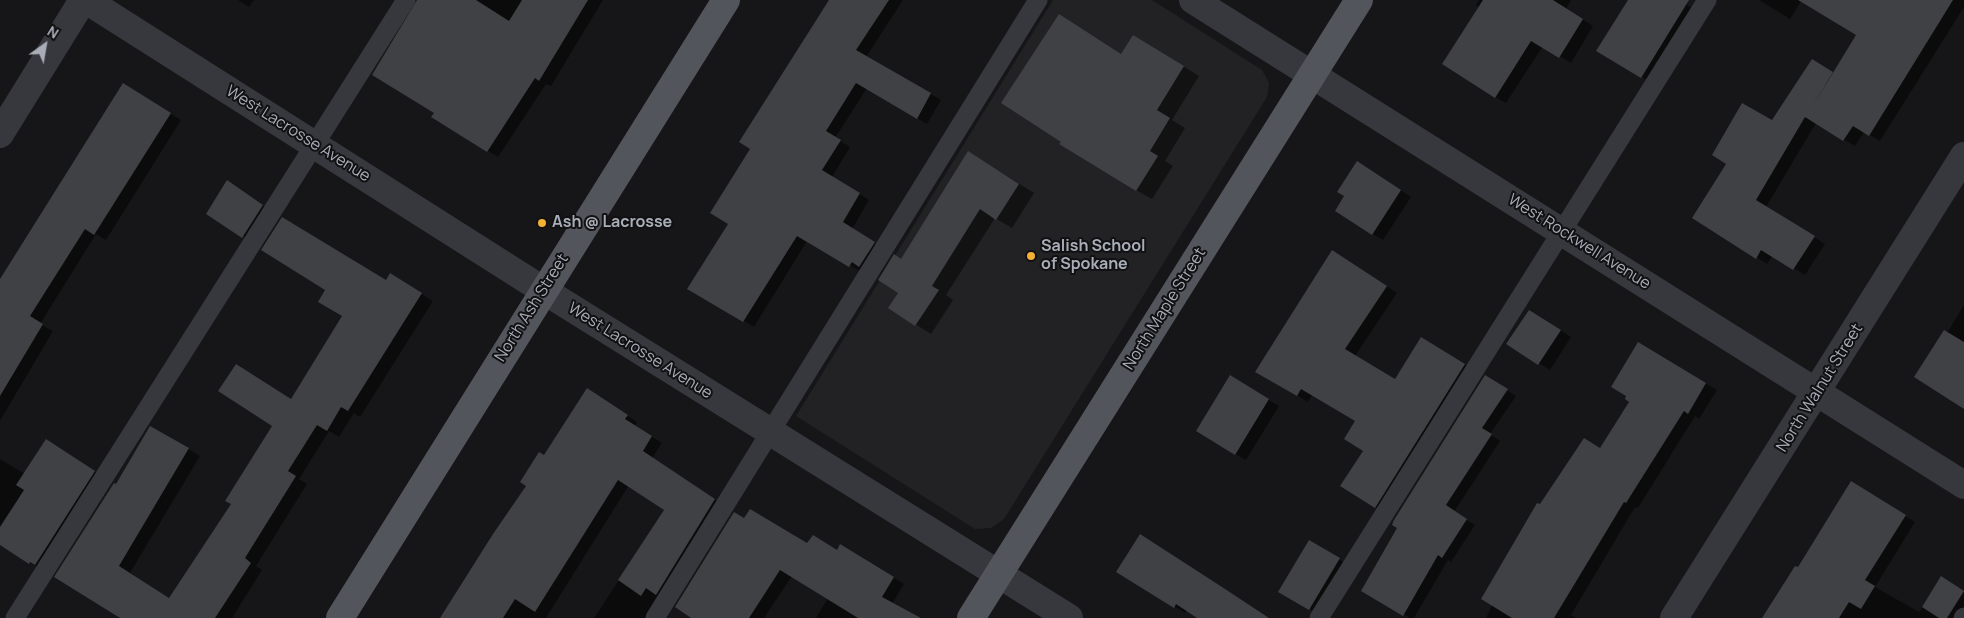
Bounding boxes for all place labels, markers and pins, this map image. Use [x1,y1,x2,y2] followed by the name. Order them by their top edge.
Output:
[552,213,672,233] place label: Ash @ Lacrosse
[536,217,548,229] marker: Ash @ Lacrosse
[1041,237,1146,275] place label: Salish School of Spokane
[1025,250,1037,262] marker: Salish School of Spokane

